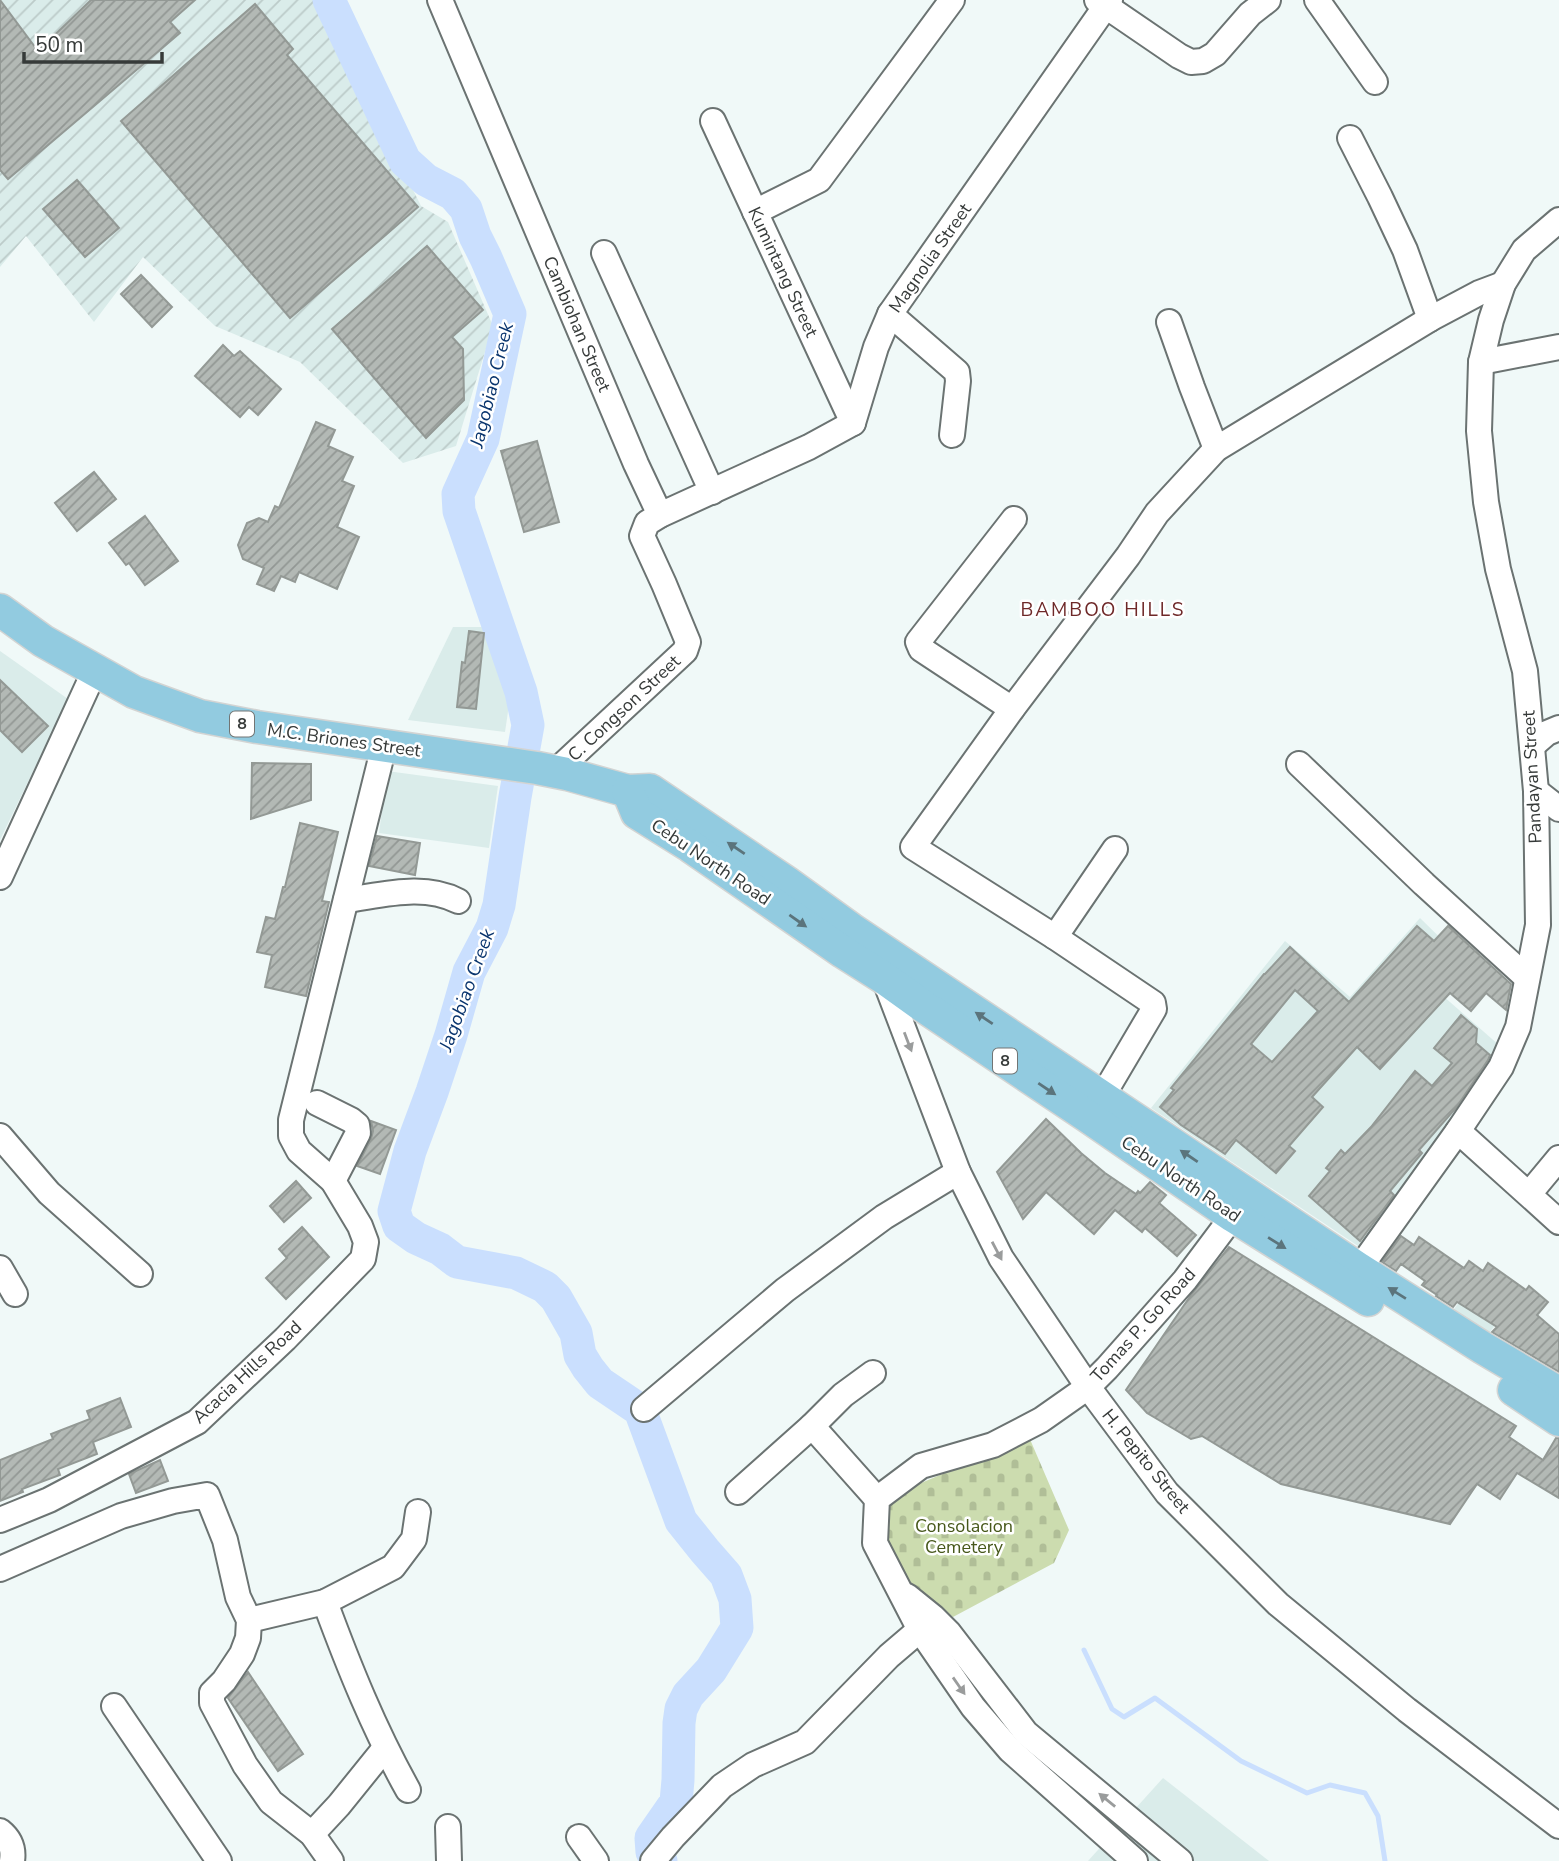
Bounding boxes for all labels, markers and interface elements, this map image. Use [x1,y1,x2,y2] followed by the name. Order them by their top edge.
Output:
[24,21,163,65] scale bar
[35,31,84,59] text: 50 m
[883,198,977,318] street label: Magnolia Street
[742,203,824,342] street label: Kumintang Street
[538,252,617,396] street label: Cambiohan Street
[464,319,520,451] water label: Jagobiao Creek
[1021,597,1185,623] district label: BAMBOO HILLS
[562,649,686,767] street label: C. Congson Street
[1516,709,1547,844] street label: Pandayan Street
[230,712,254,736] road number: 8
[266,717,423,763] street label: M.C. Briones Street
[646,813,776,911] street label: Cebu North Road
[727,841,745,855] one-way arrow
[789,914,807,928] one-way arrow
[433,925,501,1056] water label: Jagobiao Creek
[975,1011,993,1025] one-way arrow
[903,1031,914,1052] one-way arrow
[993,1049,1017,1074] road number: 8
[1038,1082,1057,1095] one-way arrow
[1116,1130,1246,1228] street label: Cebu North Road
[1180,1149,1198,1163] one-way arrow
[1268,1236,1287,1249] one-way arrow
[992,1241,1003,1261] one-way arrow
[1085,1263,1201,1387] street label: Tomas P. Go Road
[1387,1286,1407,1299] one-way arrow
[187,1315,307,1429] street label: Acacia Hills Road
[1097,1404,1196,1519] street label: H. Pepito Street
[915,1514,1013,1559] park label: Consolacion Cemetery
[952,1676,965,1695] one-way arrow
[1099,1793,1116,1808] one-way arrow

